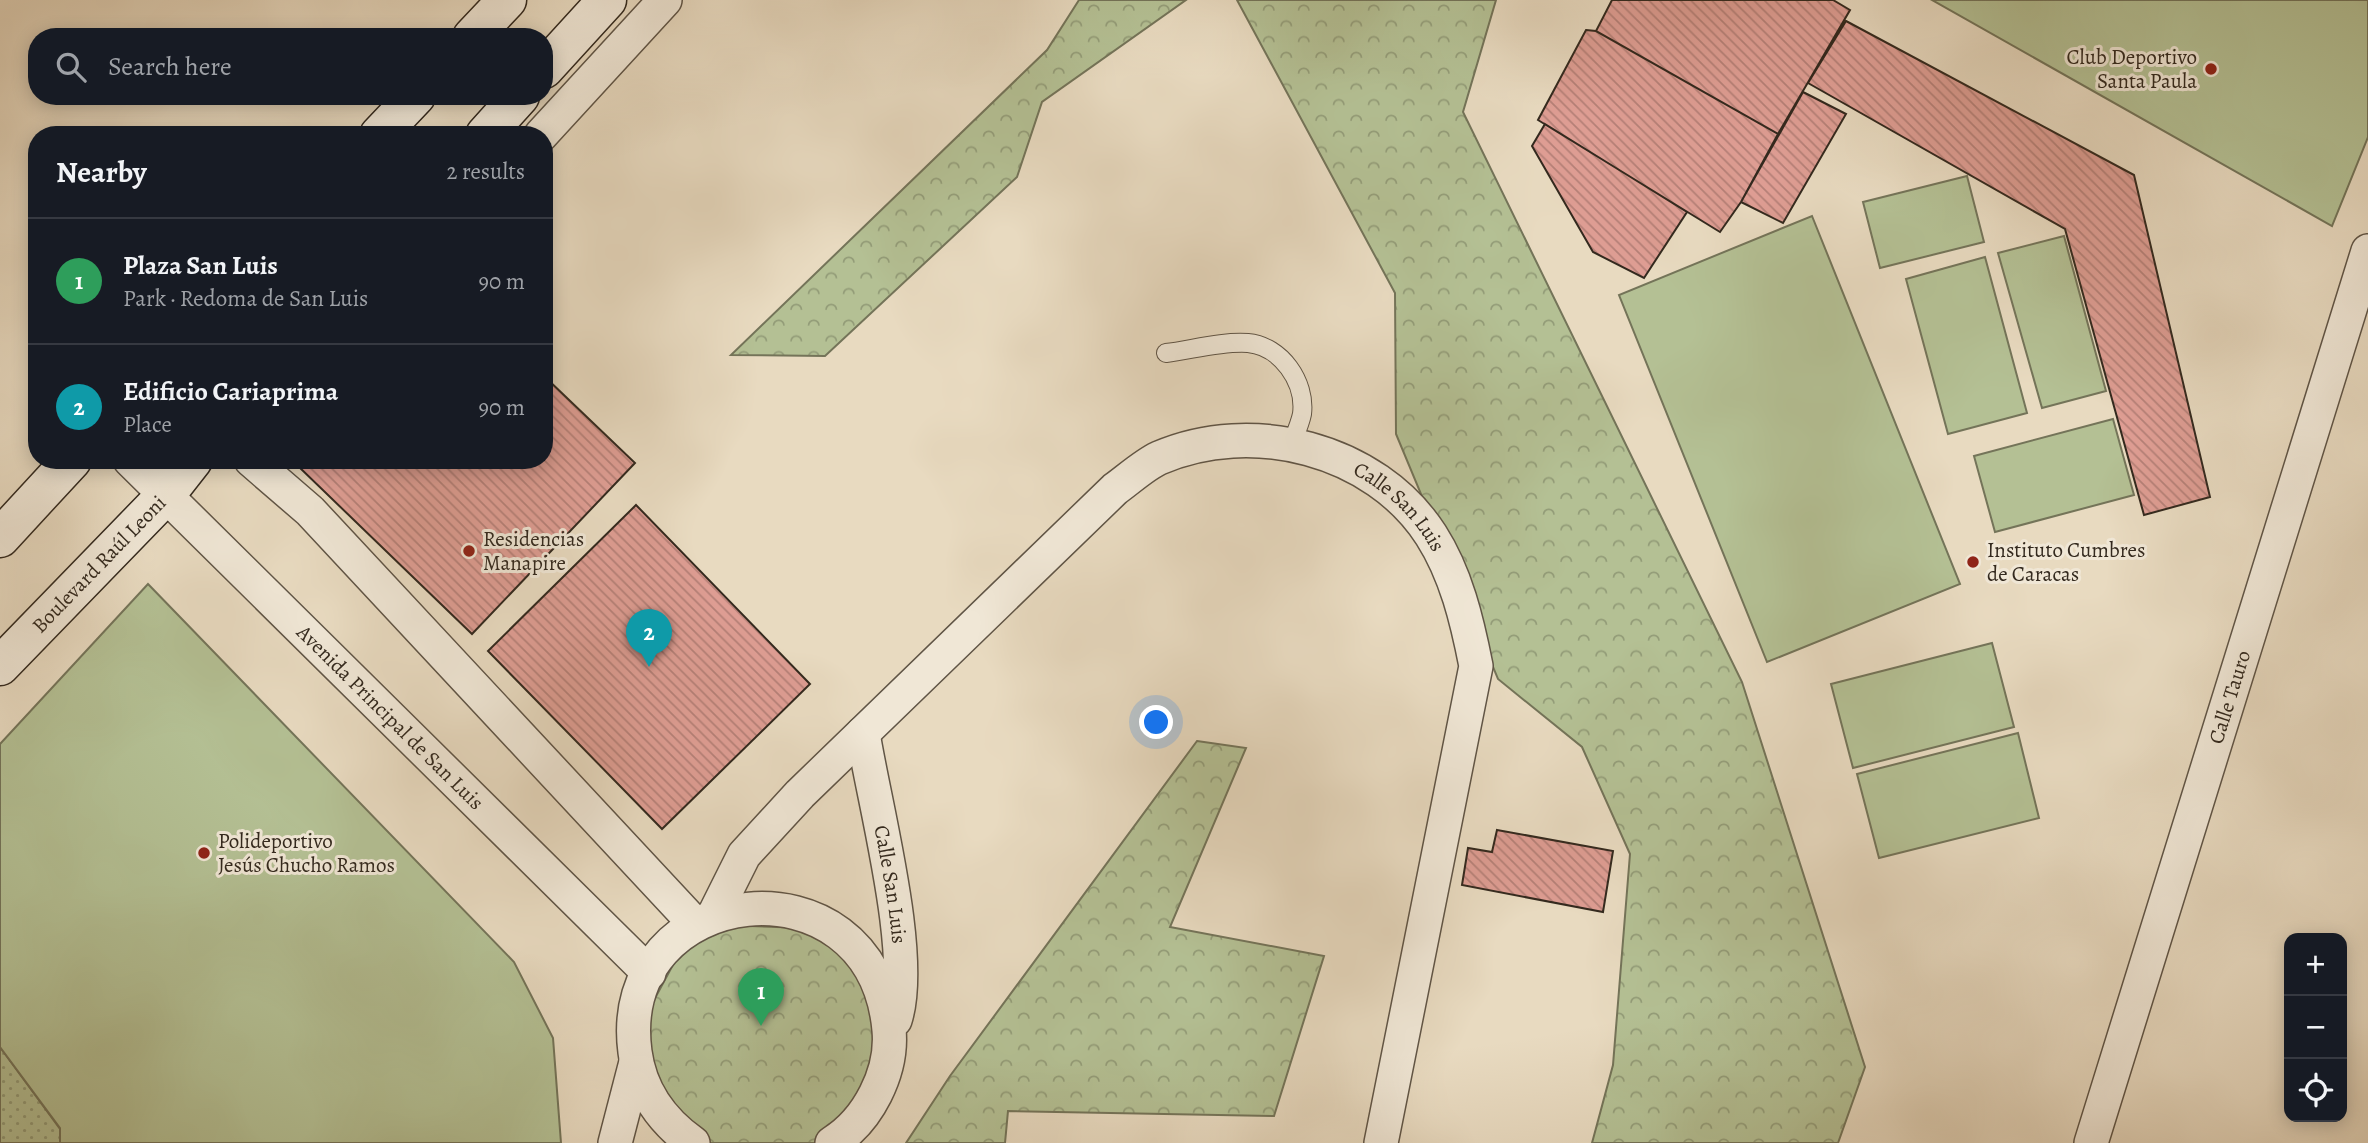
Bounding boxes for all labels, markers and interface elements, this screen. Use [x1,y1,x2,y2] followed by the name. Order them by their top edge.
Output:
[28,28,553,105] search box
[2066,43,2197,95] place label: Club Deportivo Santa Paula
[52,48,90,86] icon: search
[108,49,232,84] text: Search here
[2203,61,2219,77] marker: Club Deportivo Santa Paula
[56,152,147,192] text: Nearby
[447,156,525,187] text: 2 results
[123,248,278,283] text: Plaza San Luis
[75,266,83,297] text: 1
[479,266,525,297] text: 90 m
[123,283,368,314] text: Park · Redoma de San Luis
[123,374,338,409] text: Edificio Cariaprima
[73,392,85,423] text: 2
[479,392,525,423] text: 90 m
[123,409,172,440] text: Place
[1349,455,1452,556] street label: Calle San Luis
[26,489,172,639] street label: Boulevard Raúl Leoni
[483,525,584,577] place label: Residencias Manapire
[1987,536,2145,588] place label: Instituto Cumbres de Caracas
[461,543,477,559] marker: Residencias Manapire
[1965,554,1981,570] marker: Instituto Cumbres de Caracas
[626,609,672,667] pin: 2
[290,618,490,816] street label: Avenida Principal de San Luis
[2202,647,2257,747] street label: Calle Tauro
[1139,705,1173,739] your location
[867,823,913,945] street label: Calle San Luis
[218,827,395,879] place label: Polideportivo Jesús Chucho Ramos
[196,845,212,861] marker: Polideportivo Jesús Chucho Ramos
[2284,933,2347,1122] map controls
[2284,933,2347,996] button: +
[738,968,784,1026] pin: 1
[2284,996,2347,1059] button: −
[2284,1059,2347,1122] button: locate

